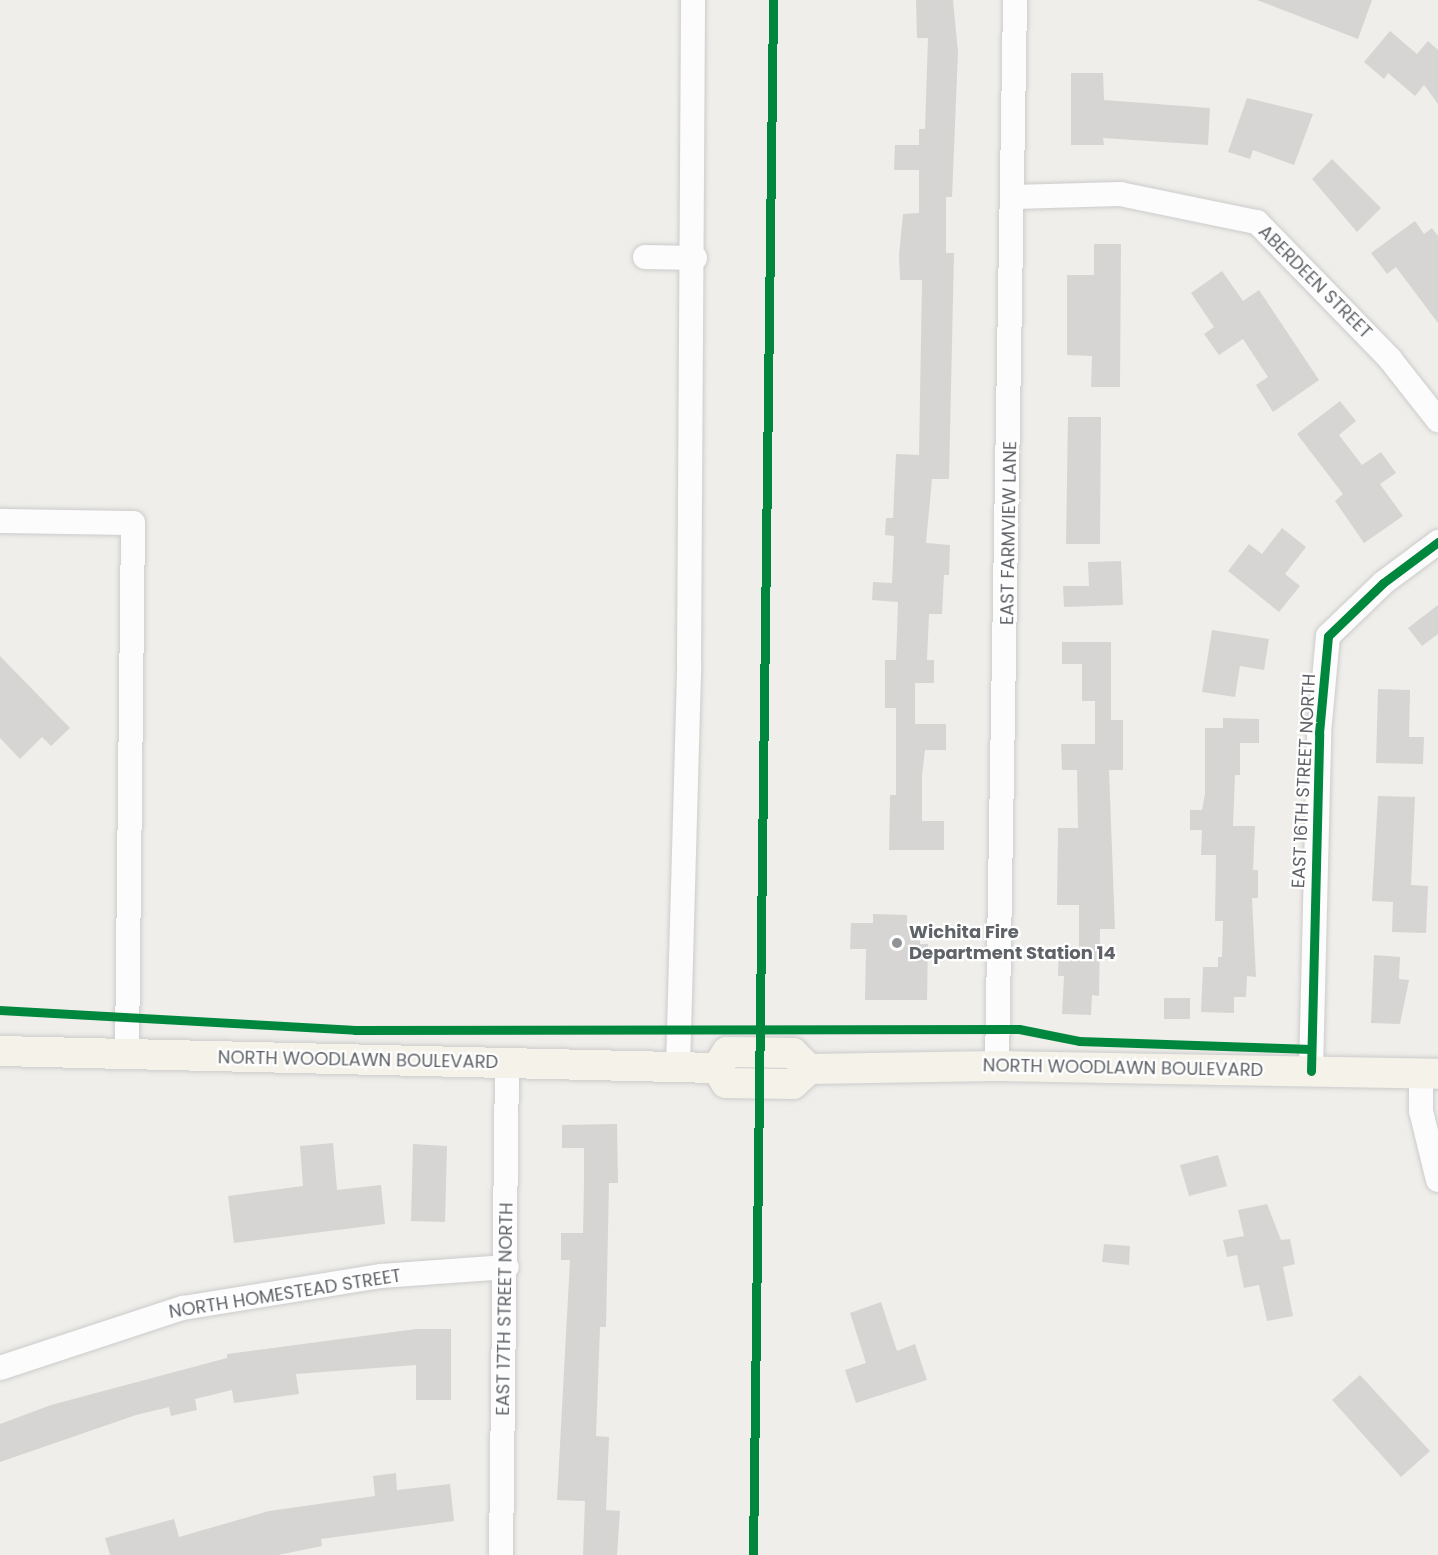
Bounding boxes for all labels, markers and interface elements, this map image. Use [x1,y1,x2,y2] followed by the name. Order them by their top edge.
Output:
[1254,221,1376,343] street label: ABERDEEN STREET
[997,441,1021,625] street label: EAST FARMVIEW LANE
[1288,673,1320,889] street label: EAST 16TH STREET NORTH
[909,922,1116,964] place label: Wichita Fire Department Station 14
[890,936,904,950] marker: Wichita Fire Department Station 14
[218,1047,498,1073] street label: NORTH WOODLAWN BOULEVARD
[983,1055,1263,1081] street label: NORTH WOODLAWN BOULEVARD
[492,1202,518,1416] street label: EAST 17TH STREET NORTH
[167,1265,403,1323] street label: NORTH HOMESTEAD STREET

